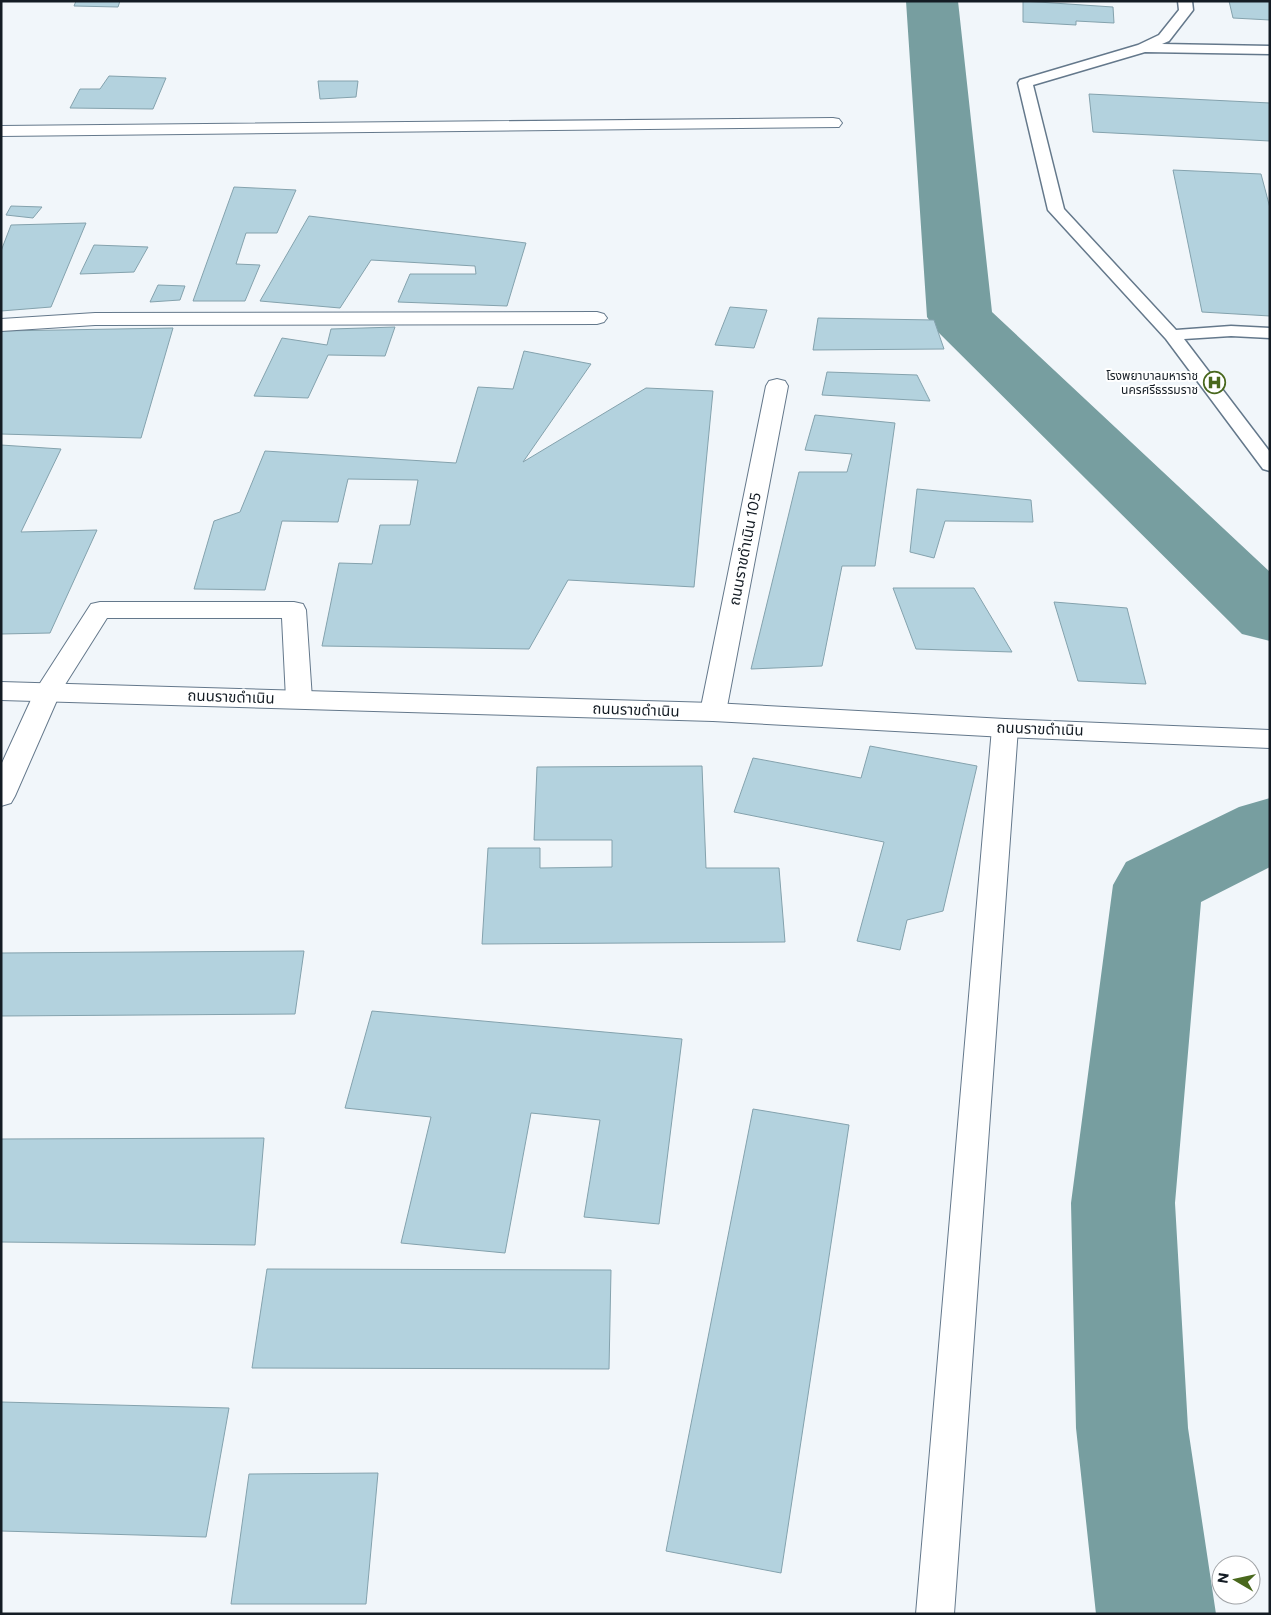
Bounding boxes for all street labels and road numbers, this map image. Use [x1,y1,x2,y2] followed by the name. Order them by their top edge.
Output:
[724,491,764,607] street label: ถนนราขดำเนิน 105
[187,685,275,707] street label: ถนนราขดำเนิน
[592,698,680,720] street label: ถนนราขดำเนิน
[996,717,1084,739] street label: ถนนราขดำเนิน

